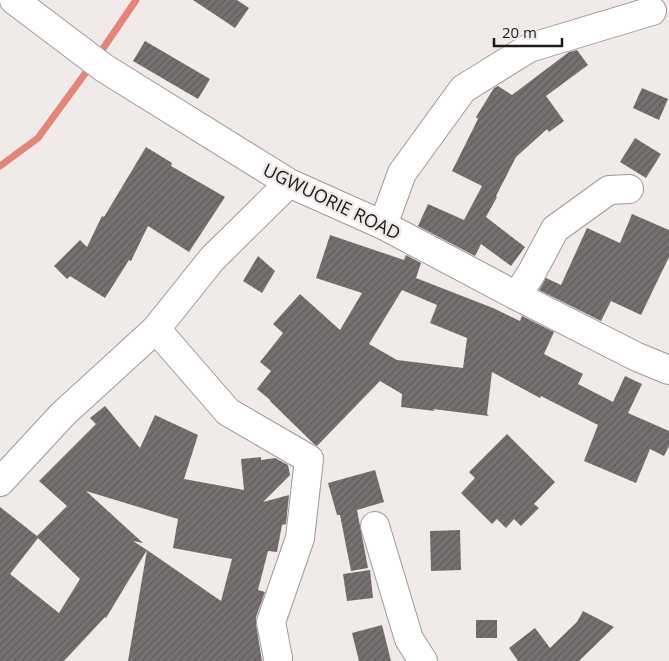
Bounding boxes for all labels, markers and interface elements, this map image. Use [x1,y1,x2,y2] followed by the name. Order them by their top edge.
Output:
[494,15,562,47] scale bar
[502,22,537,42] text: 20 m
[259,157,405,245] street label: UGWUORIE ROAD

